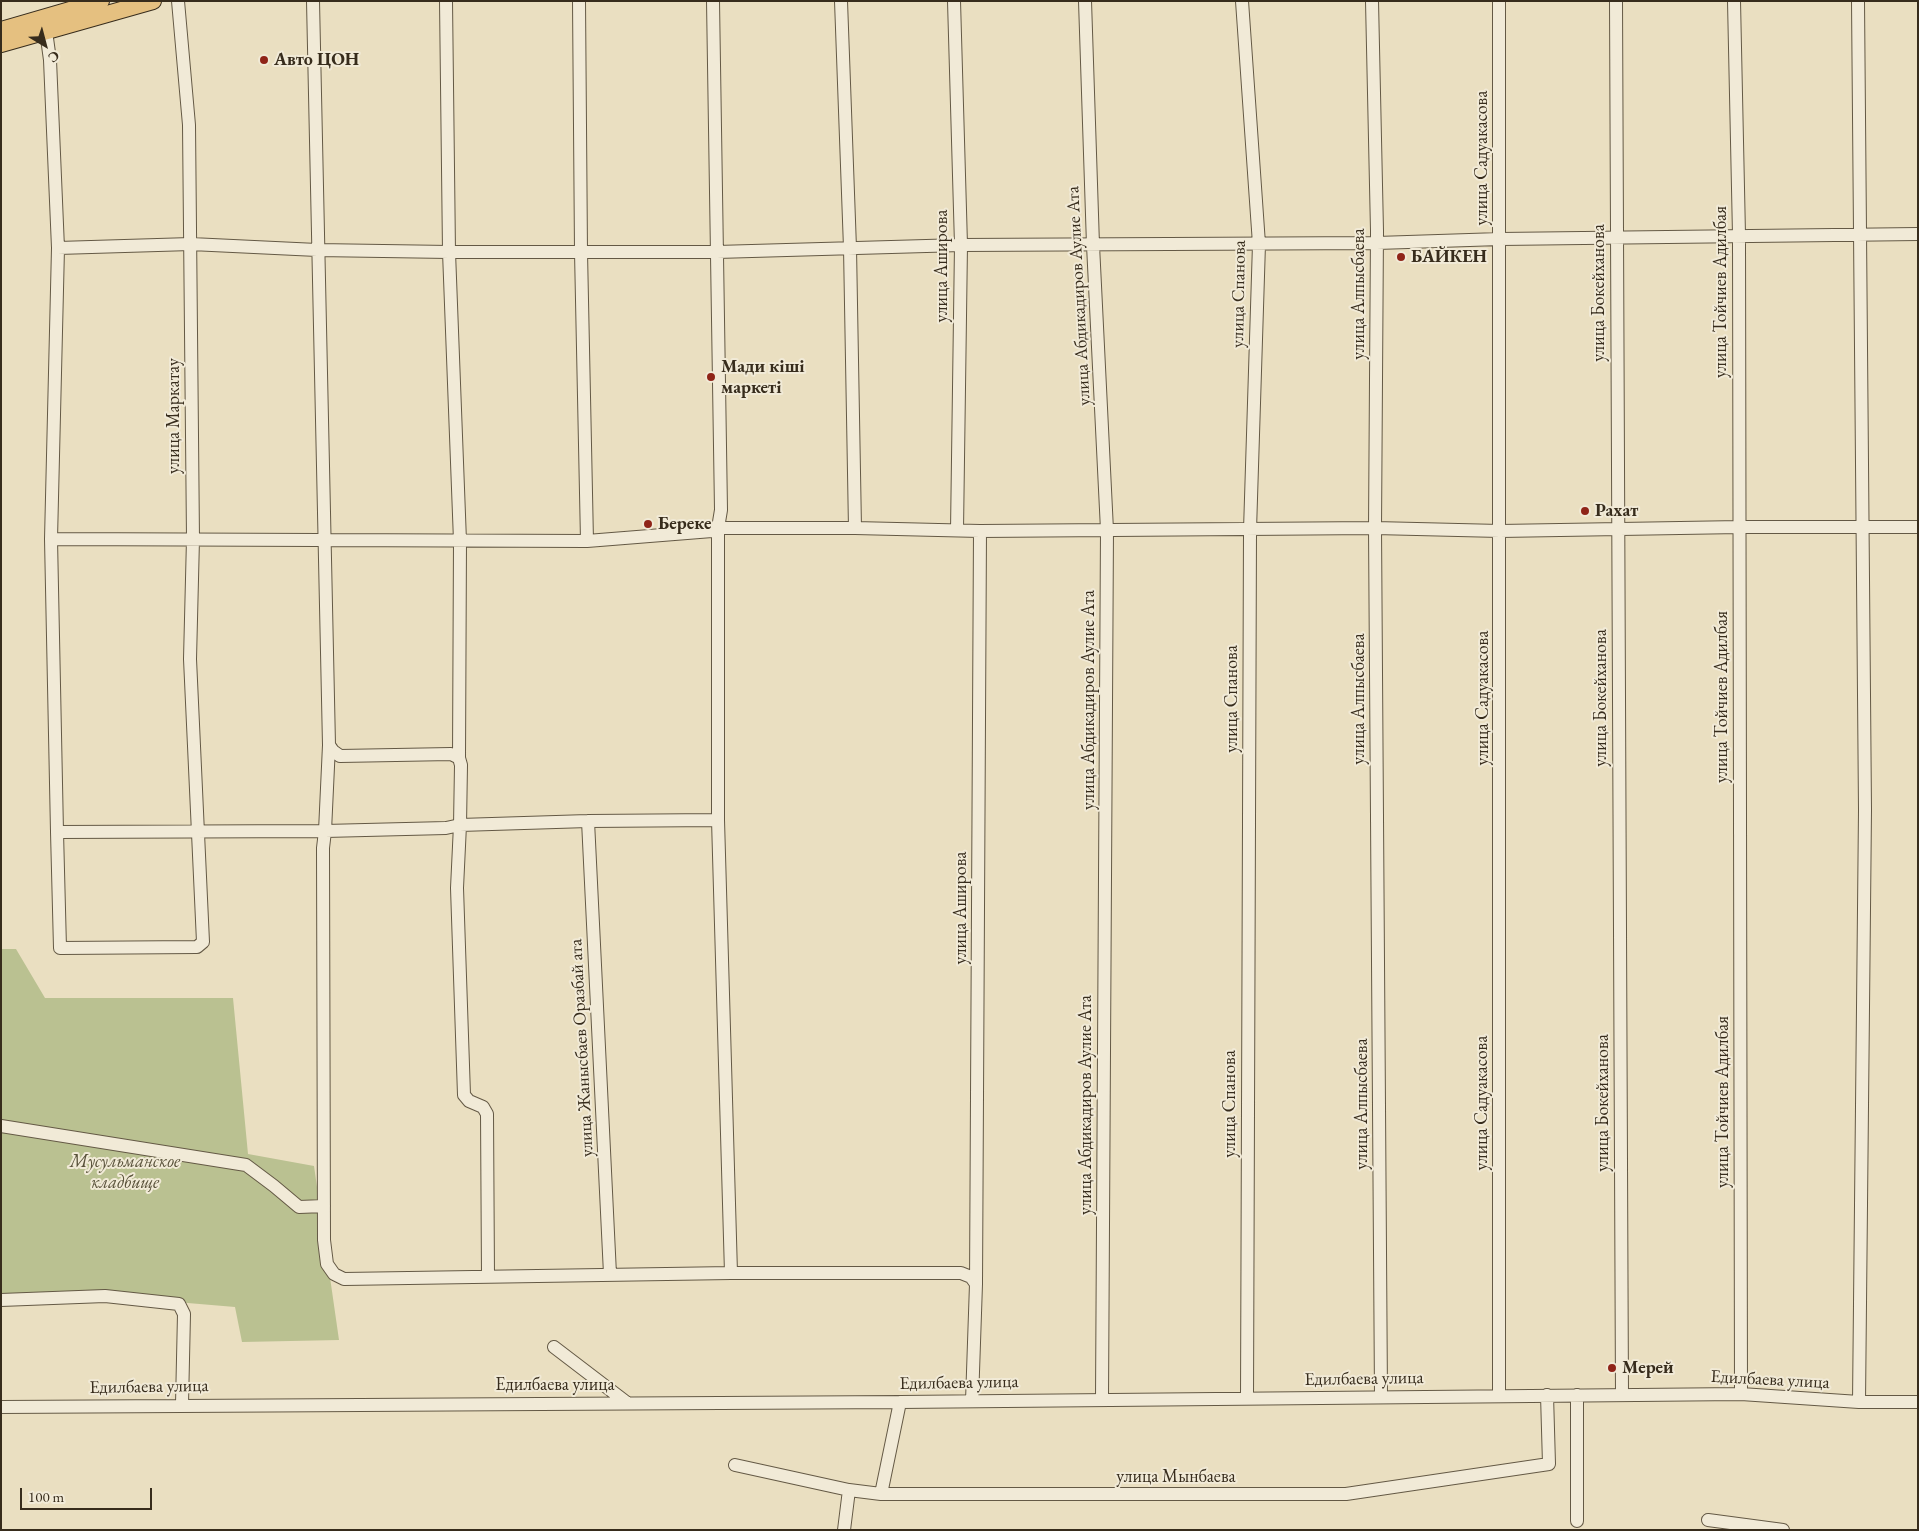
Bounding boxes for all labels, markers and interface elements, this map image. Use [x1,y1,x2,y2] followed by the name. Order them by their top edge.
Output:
[20,20,70,70] north arrow
[45,47,63,67] text: С
[274,49,359,71] place label: Авто ЦОН
[258,54,270,66] marker: Авто ЦОН
[1471,91,1493,225] street label: улица Садуакасова
[1062,186,1096,406] street label: улица Абдикадиров Аулие Ата
[1710,206,1732,378] street label: улица Тойчиев Адилбая
[931,209,953,323] street label: улица Аширова
[1588,224,1610,362] street label: улица Бокейханова
[1348,228,1370,360] street label: улица Алпысбаева
[1227,240,1251,348] street label: улица Спанова
[1411,246,1487,268] place label: БАЙКЕН
[1395,251,1407,263] marker: БАЙКЕН
[721,356,805,398] place label: Мади кіші маркеті
[163,358,185,474] street label: улица Маркатау
[705,371,717,383] marker: Мади кіші маркеті
[1595,500,1638,522] place label: Рахат
[1579,505,1591,517] marker: Рахат
[658,513,711,535] place label: Береке
[642,518,654,530] marker: Береке
[1078,590,1100,810] street label: улица Абдикадиров Аулие Ата
[1711,611,1733,783] street label: улица Тойчиев Адилбая
[1590,629,1612,767] street label: улица Бокейханова
[1472,631,1494,765] street label: улица Садуакасова
[1348,633,1370,765] street label: улица Алпысбаева
[1221,645,1243,753] street label: улица Спанова
[950,851,972,965] street label: улица Аширова
[565,938,599,1158] street label: улица Жанысбаев Оразбай ата
[1075,995,1097,1215] street label: улица Абдикадиров Аулие Ата
[1712,1016,1734,1188] street label: улица Тойчиев Адилбая
[1592,1034,1614,1172] street label: улица Бокейханова
[1471,1036,1493,1170] street label: улица Садуакасова
[1351,1038,1373,1170] street label: улица Алпысбаева
[1219,1050,1241,1158] street label: улица Спанова
[70,1151,180,1194] park label: Мусульманское кладбище
[1622,1357,1674,1379] place label: Мерей
[1606,1362,1618,1374] marker: Мерей
[1710,1366,1830,1394] street label: Едилбаева улица
[1304,1367,1424,1391] street label: Едилбаева улица
[899,1371,1019,1395] street label: Едилбаева улица
[495,1374,615,1396] street label: Едилбаева улица
[89,1375,209,1399] street label: Едилбаева улица
[1116,1466,1236,1488] street label: улица Мынбаева
[22,1478,155,1510] scale bar
[28,1487,64,1506] text: 100 m

